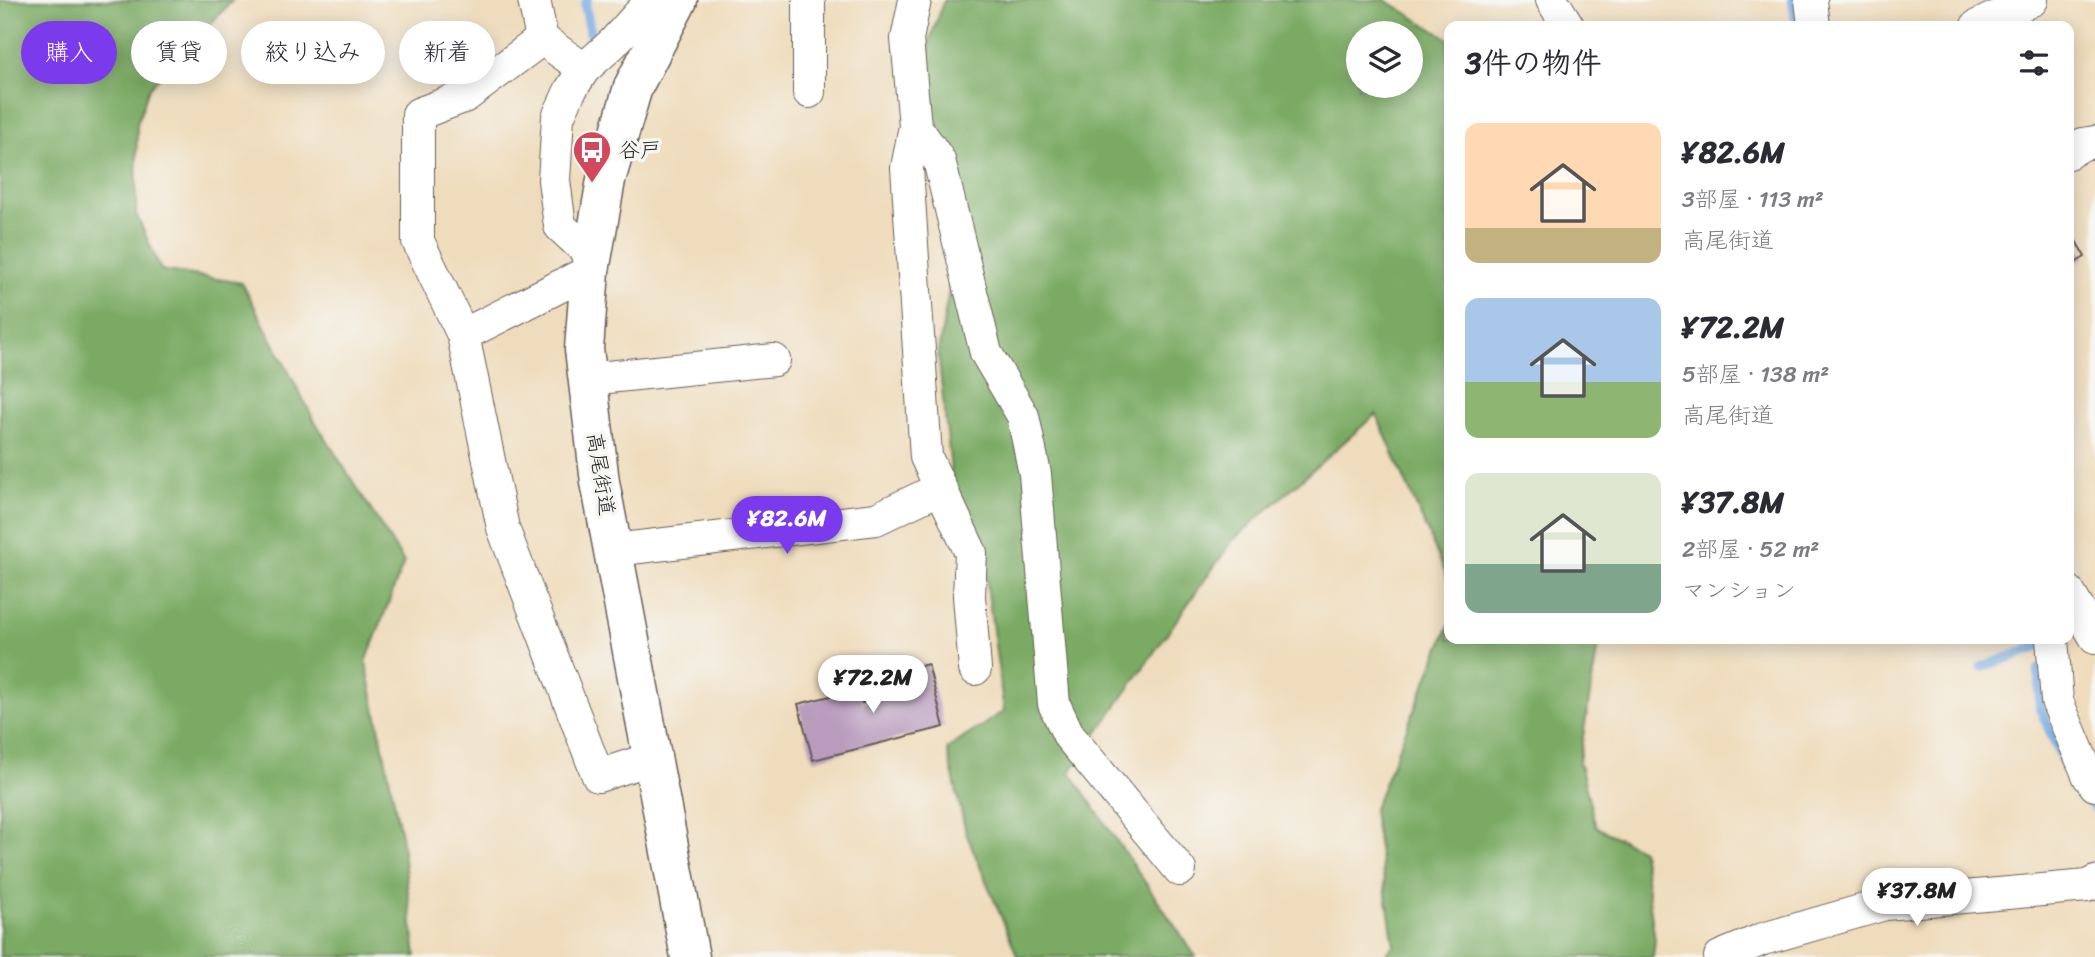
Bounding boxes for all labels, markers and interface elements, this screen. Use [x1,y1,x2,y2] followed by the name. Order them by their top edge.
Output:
[21,21,117,84] chip: 購入
[131,21,227,84] chip: 賃貸
[241,21,385,84] chip: 絞り込み
[399,21,495,84] chip: 新着
[1346,21,1423,98] map controls
[1346,21,1423,98] button: layers
[1465,36,1601,90] text: 3件の物件
[2015,44,2053,82] icon: filters
[1682,125,1785,179] text: ¥82.6M
[571,129,613,184] bus stop icon: 谷戸
[619,131,661,169] place label: 谷戸
[1521,151,1605,235] icon: home
[1682,179,1824,220] text: 3部屋 · 113 m²
[1682,220,1774,261] text: 高尾街道
[1682,300,1784,354] text: ¥72.2M
[1521,326,1605,410] icon: home
[1682,354,1829,395] text: 5部屋 · 138 m²
[1682,395,1774,436] text: 高尾街道
[576,430,626,518] street label: 高尾街道
[1682,475,1784,529] text: ¥37.8M
[730,496,844,556] pin: ¥82.6M
[748,498,826,539] text: ¥82.6M
[1521,501,1605,585] icon: home
[1682,529,1819,570] text: 2部屋 · 52 m²
[1682,570,1796,611] text: マンション
[816,656,930,715] pin: ¥72.2M
[834,657,912,698] text: ¥72.2M
[1860,869,1974,928] pin: ¥37.8M
[1878,870,1956,911] text: ¥37.8M

